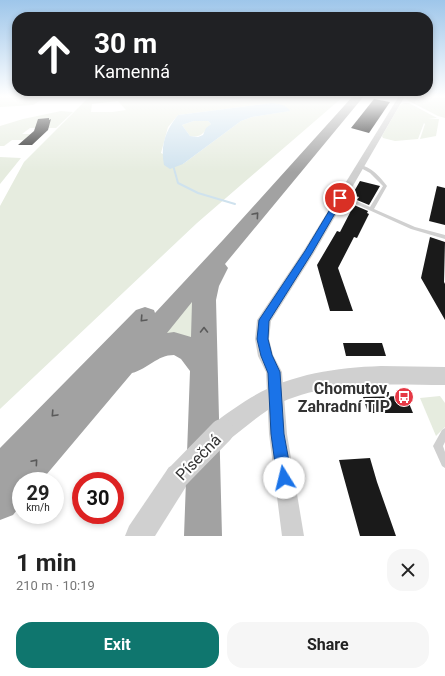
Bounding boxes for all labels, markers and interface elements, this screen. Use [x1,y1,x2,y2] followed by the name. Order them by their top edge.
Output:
[94,27,157,60] text: 30 m
[28,28,80,80] icon: ahead
[94,61,170,82] text: Kamenná
[323,181,357,215] pin
[329,187,351,209] icon: arrive
[251,213,258,220] one-way arrow
[140,314,148,322] one-way arrow
[200,327,208,333] one-way arrow
[298,379,390,416] place label: Chomutov, Zahradní TIP
[393,386,415,408] bus stop icon: Chomutov, Zahradní TIP
[52,409,59,417] one-way arrow
[172,430,225,484] street label: Písečná
[263,457,305,499] position arrow
[30,459,38,467] one-way arrow
[72,472,124,524] speed limit sign: 30
[27,481,49,505] text: 29
[26,502,50,513] text: km/h
[16,549,76,577] text: 1 min
[387,549,429,591] button: close
[16,578,95,593] text: 210 m · 10:19
[16,622,219,668] button: Exit
[227,622,429,668] button: Share

